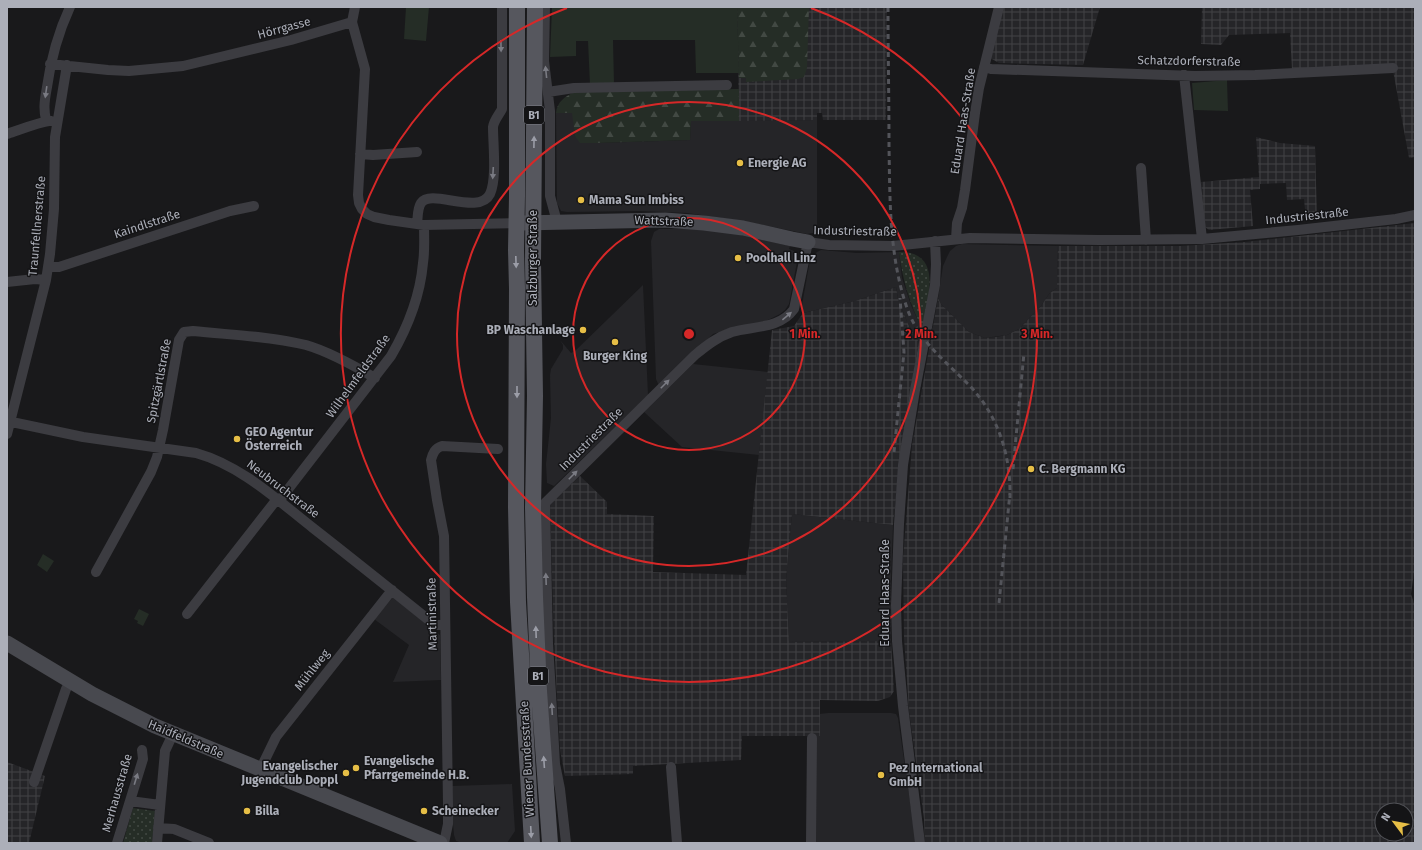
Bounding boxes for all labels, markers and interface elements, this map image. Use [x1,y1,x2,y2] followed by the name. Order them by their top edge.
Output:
[256,14,312,42] street label: Hörrgasse
[498,40,505,52] one-way arrow
[1137,53,1241,69] street label: Schatzdorferstraße
[542,66,549,78] one-way arrow
[948,67,978,175] street label: Eduard Haas-Straße
[43,86,49,98] one-way arrow
[524,106,544,124] road number: B1
[531,135,537,148] one-way arrow
[748,156,807,170] place label: Energie AG
[735,158,745,168] marker: Energie AG
[489,167,496,179] one-way arrow
[26,175,48,277] street label: Traunfellnerstraße
[589,193,684,207] place label: Mama Sun Imbiss
[576,195,586,205] marker: Mama Sun Imbiss
[1265,205,1349,227] street label: Industriestraße
[112,207,182,241] street label: Kaindlstraße
[526,210,540,306] street label: Salzburger Straße
[634,213,694,229] street label: Wattstraße
[813,223,897,239] street label: Industriestraße
[746,251,816,265] place label: Poolhall Linz
[733,253,743,263] marker: Poolhall Linz
[513,256,519,269] one-way arrow
[782,312,793,320] one-way arrow
[486,323,575,337] place label: BP Waschanlage
[578,325,588,335] marker: BP Waschanlage
[682,327,696,341] centre of rings
[789,327,821,341] text: 1 Min.
[905,327,937,341] text: 2 Min.
[1020,327,1053,341] text: 3 Min.
[323,332,393,420] street label: Wilhelmfeldstraße
[610,337,620,347] marker: Burger King
[144,338,174,424] street label: Spitzgärtlstraße
[583,349,647,363] place label: Burger King
[660,379,670,389] one-way arrow
[514,386,520,399] one-way arrow
[557,405,625,473] street label: Industriestraße
[245,425,313,453] place label: GEO Agentur Österreich
[232,434,242,444] marker: GEO Agentur Österreich
[244,457,322,521] street label: Neubruchstraße
[1039,462,1126,476] place label: C. Bergmann KG
[1026,464,1036,474] marker: C. Bergmann KG
[568,471,578,480] one-way arrow
[878,539,892,647] street label: Eduard Haas-Straße
[543,572,549,585] one-way arrow
[424,577,440,651] street label: Martinistraße
[533,626,540,638] one-way arrow
[292,646,333,693] street label: Mühlweg
[528,667,548,685] road number: B1
[517,701,537,817] street label: Wiener Bundesstraße
[548,703,555,715] one-way arrow
[146,717,226,761] street label: Haidfeldstraße
[99,752,135,834] street label: Merhausstraße
[364,754,469,782] place label: Evangelische Pfarrgemeinde H.B.
[540,756,547,768] one-way arrow
[240,759,338,787] place label: Evangelischer Jugendclub Doppl
[889,761,983,789] place label: Pez International GmbH
[351,763,361,773] marker: Evangelische Pfarrgemeinde H.B.
[341,768,351,778] marker: Evangelischer Jugendclub Doppl
[876,770,886,780] marker: Pez International GmbH
[133,773,139,785] one-way arrow
[1374,802,1414,842] north arrow
[255,804,280,818] place label: Billa
[432,804,499,818] place label: Scheinecker
[242,806,252,816] marker: Billa
[419,806,429,816] marker: Scheinecker
[1378,810,1393,824] text: N
[528,826,535,838] one-way arrow

